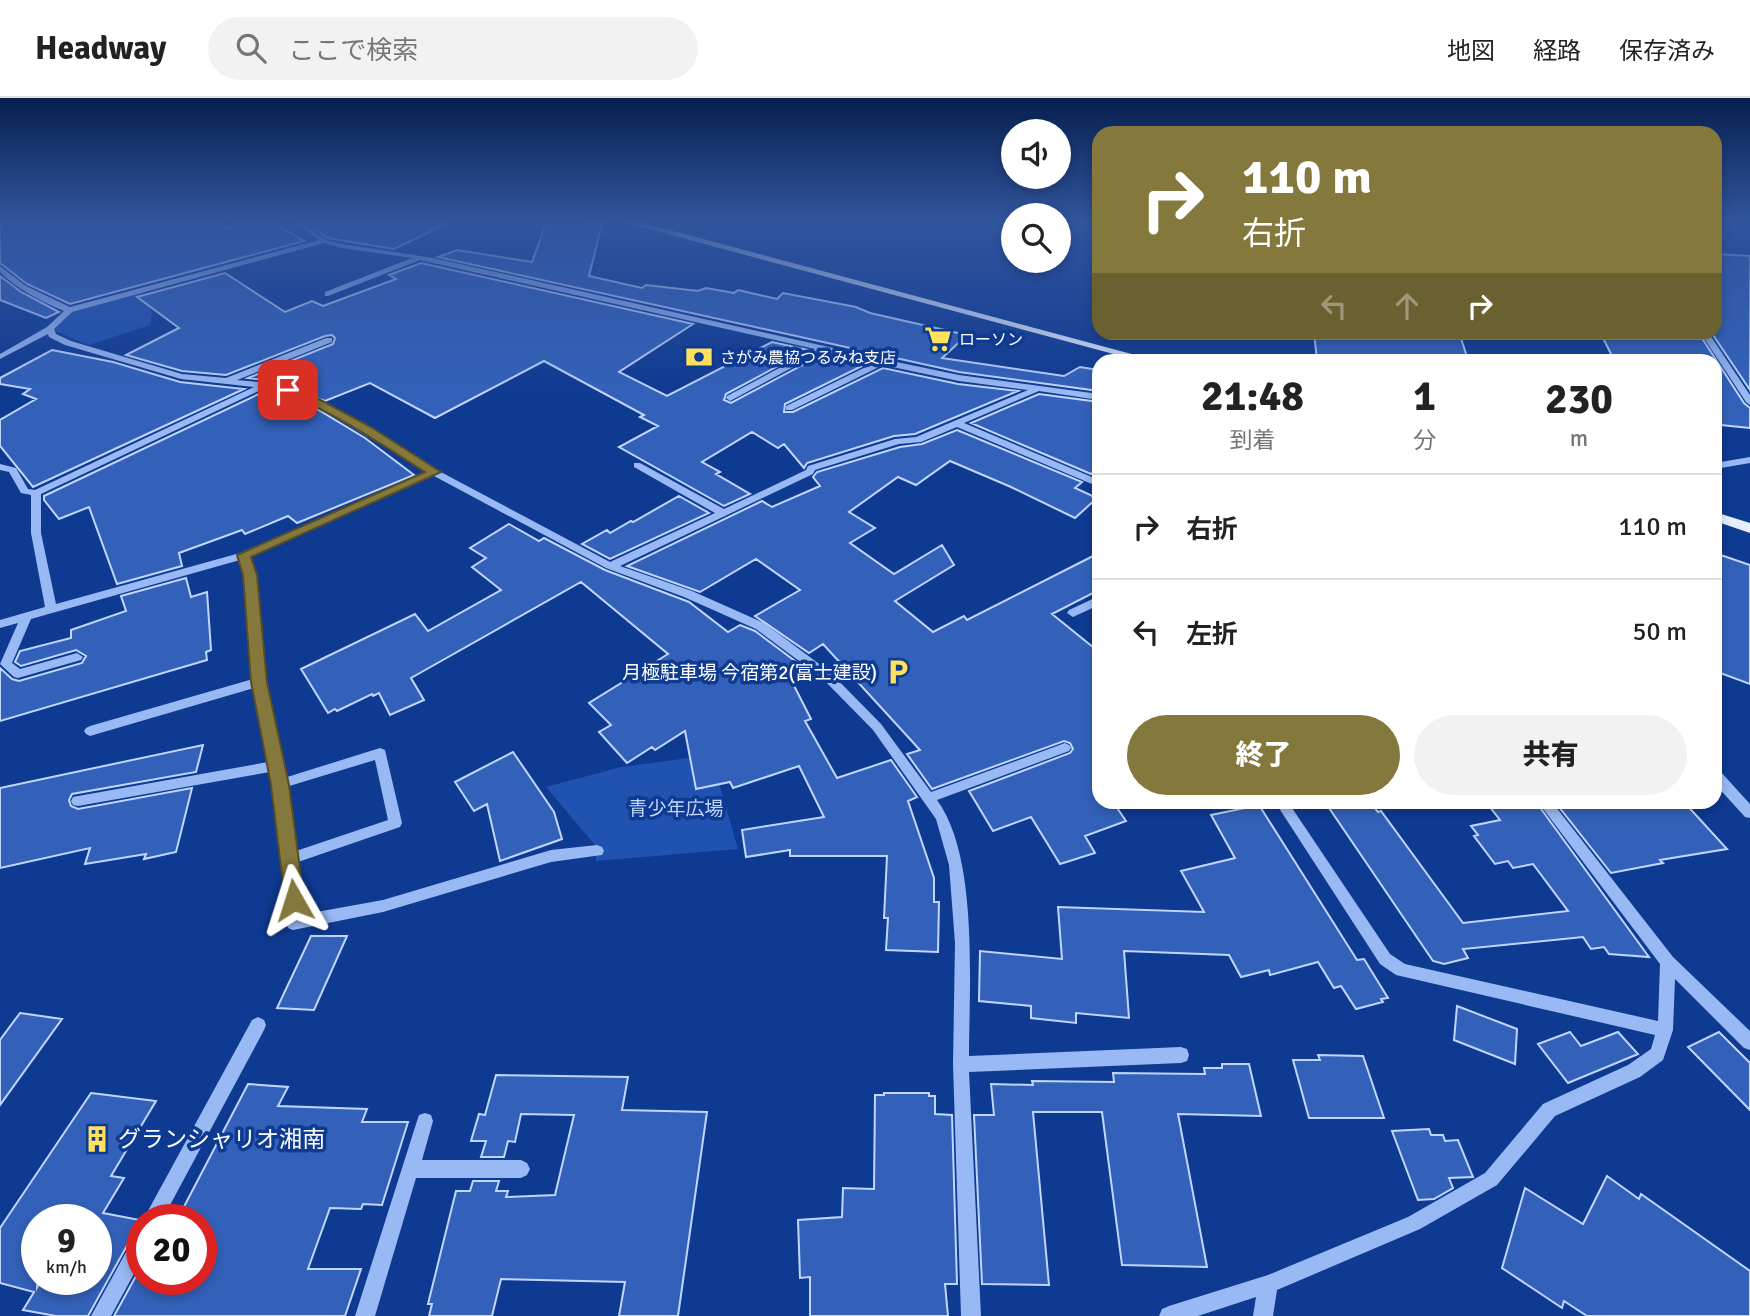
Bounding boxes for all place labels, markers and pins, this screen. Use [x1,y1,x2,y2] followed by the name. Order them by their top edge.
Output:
[923,324,953,354] supermarket icon: ローソン
[959,330,1023,350] place label: ローソン
[684,342,714,372] bank icon: さがみ農協つるみね支店
[720,348,896,368] place label: さがみ農協つるみね支店
[258,360,318,420] pin
[883,657,913,687] parking icon: 月極駐車場 今宿第2(富士建設)
[622,661,877,685] place label: 月極駐車場 今宿第2(富士建設)
[82,1124,112,1154] building icon: グランシャリオ湘南
[118,1125,325,1154] place label: グランシャリオ湘南

